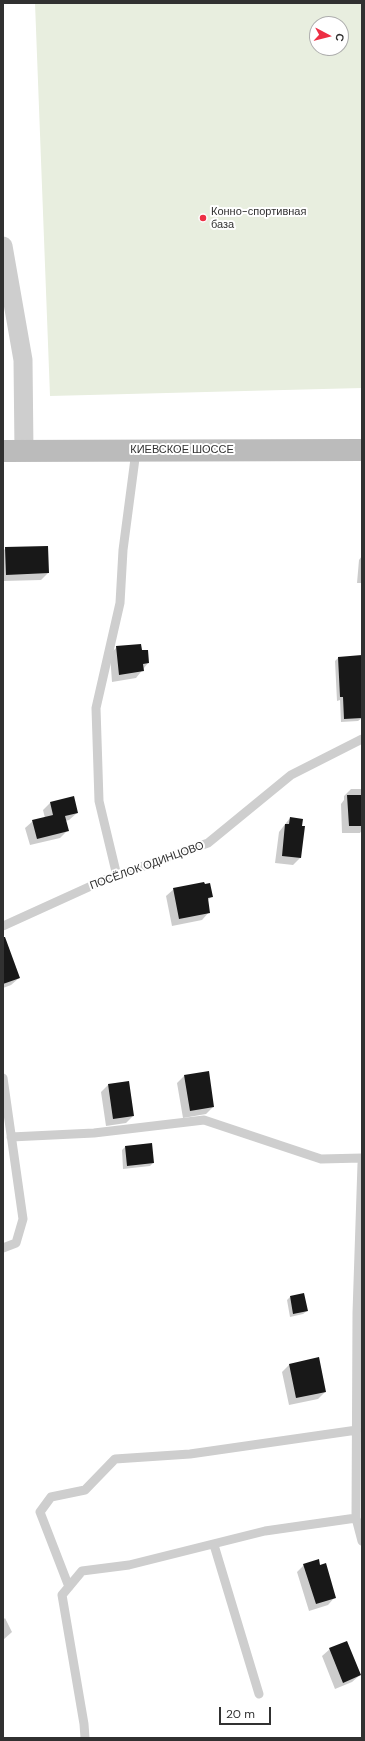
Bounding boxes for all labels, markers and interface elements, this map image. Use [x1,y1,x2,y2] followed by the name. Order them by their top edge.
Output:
[309,16,349,56] north arrow
[332,33,347,42] text: С
[211,205,306,231] place label: Конно-спортивная база
[198,213,208,223] marker: Конно-спортивная база
[130,443,234,457] street label: КИЕВСКОЕ ШОССЕ
[88,839,206,893] street label: ПОСЁЛОК ОДИНЦОВО
[221,1699,273,1725] scale bar
[226,1706,255,1722] text: 20 m

